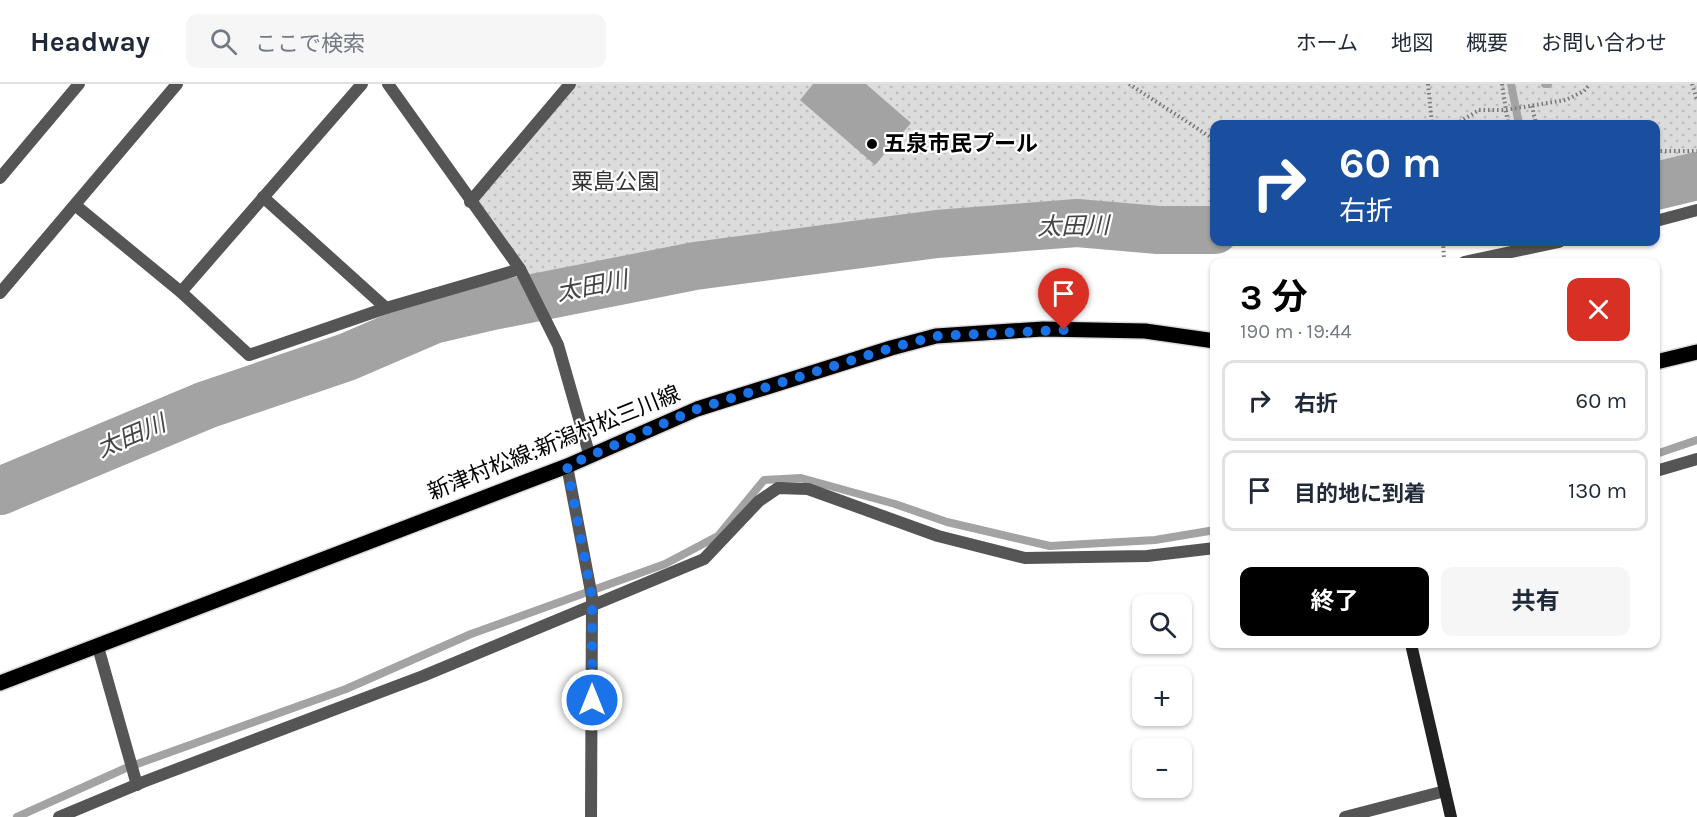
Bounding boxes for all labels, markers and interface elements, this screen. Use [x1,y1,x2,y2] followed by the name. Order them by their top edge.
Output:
[186,14,606,68] search box
[30,25,150,58] text: Headway
[207,25,240,58] icon: search
[255,31,365,57] text: ここで検索
[1296,31,1358,55] text: ホーム
[1391,31,1433,55] text: 地図
[1466,31,1508,55] text: 概要
[1541,31,1667,55] text: お問い合わせ
[884,131,1038,157] place label: 五泉市民プール
[865,137,879,151] marker: 五泉市民プール
[1339,138,1442,188] text: 60 m
[1240,144,1318,222] icon: right
[571,169,659,195] park label: 粟島公園
[1339,195,1393,227] text: 右折
[1037,211,1112,241] water label: 太田川
[554,265,633,307] water label: 太田川
[1038,268,1089,330] pin
[1240,276,1308,318] text: 3 分
[1047,277,1080,310] icon: arrive
[1567,278,1630,341] button: close
[1240,320,1352,343] text: 190 m · 19:44
[424,380,684,506] street label: 新津村松線;新潟村松三川線
[1243,384,1276,417] icon: right
[1576,388,1627,414] text: 60 m
[1294,391,1338,417] text: 右折
[92,408,172,463] water label: 太田川
[1243,474,1276,507] icon: arrive
[1568,478,1627,504] text: 130 m
[1294,481,1426,507] text: 目的地に到着
[1240,567,1429,636] button: 終了
[1441,567,1630,636] button: 共有
[1132,594,1192,798] map controls
[1132,594,1192,654] button: search
[1132,666,1192,726] button: +
[560,668,624,732] position arrow
[1132,738,1192,798] button: −

